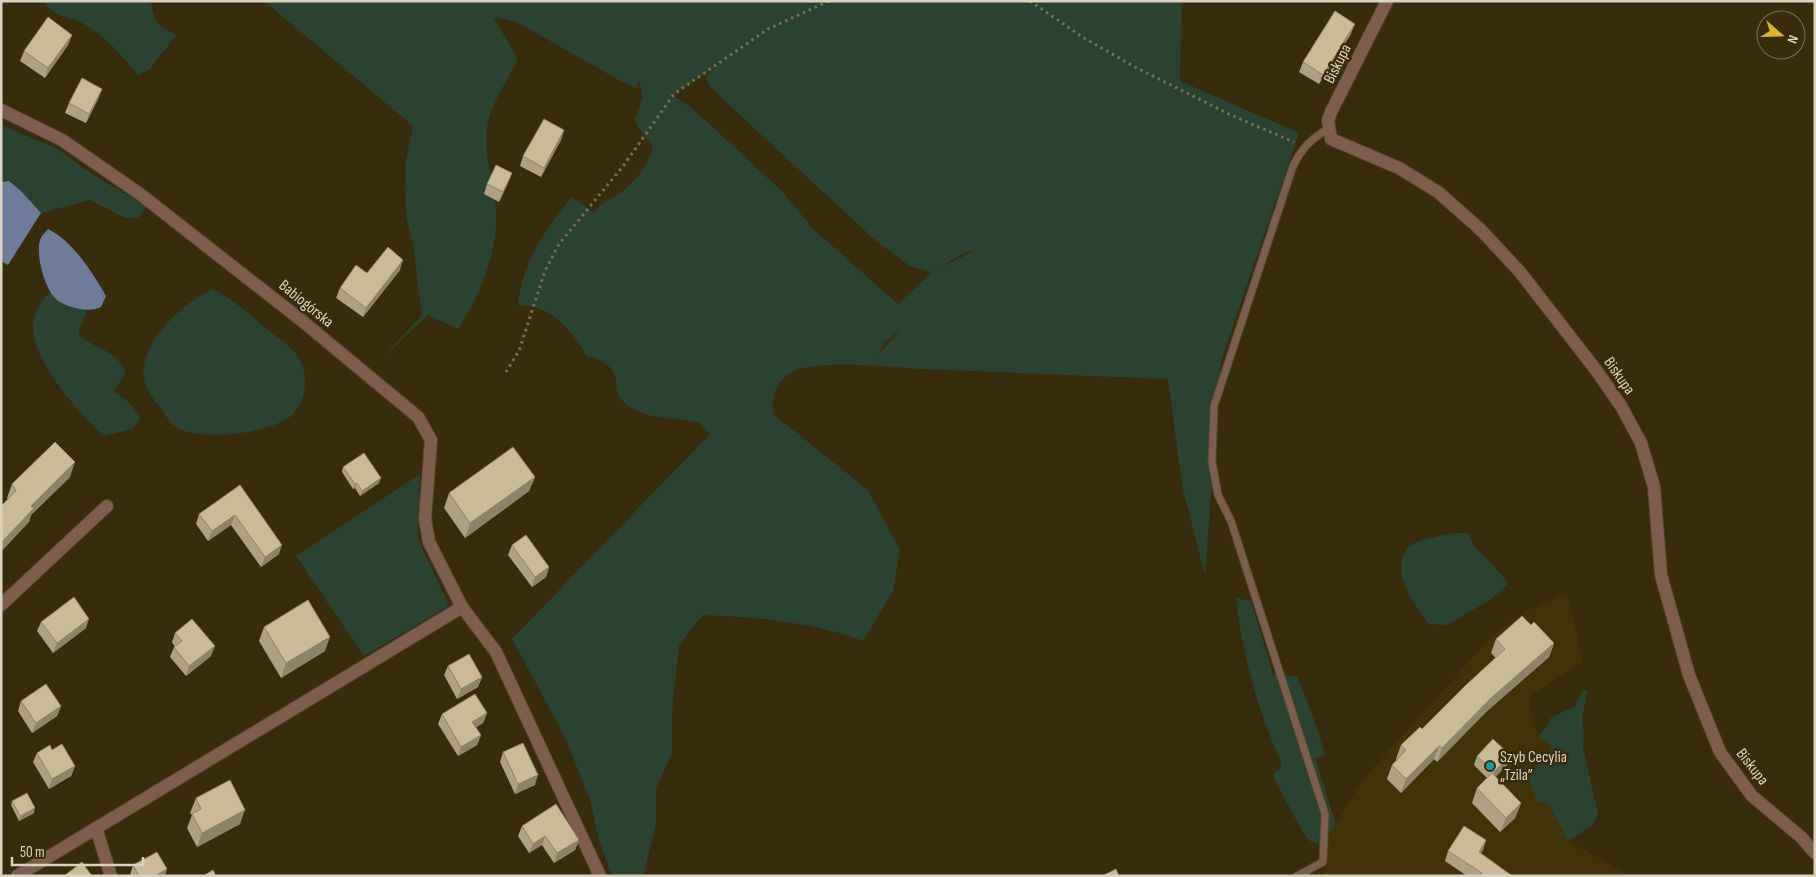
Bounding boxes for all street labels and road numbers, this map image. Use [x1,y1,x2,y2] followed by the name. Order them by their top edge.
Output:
[1320,41,1356,87] street label: Biskupa
[275,276,337,332] street label: Babiogórska
[1599,354,1639,398] street label: Biskupa
[1732,745,1772,789] street label: Biskupa

